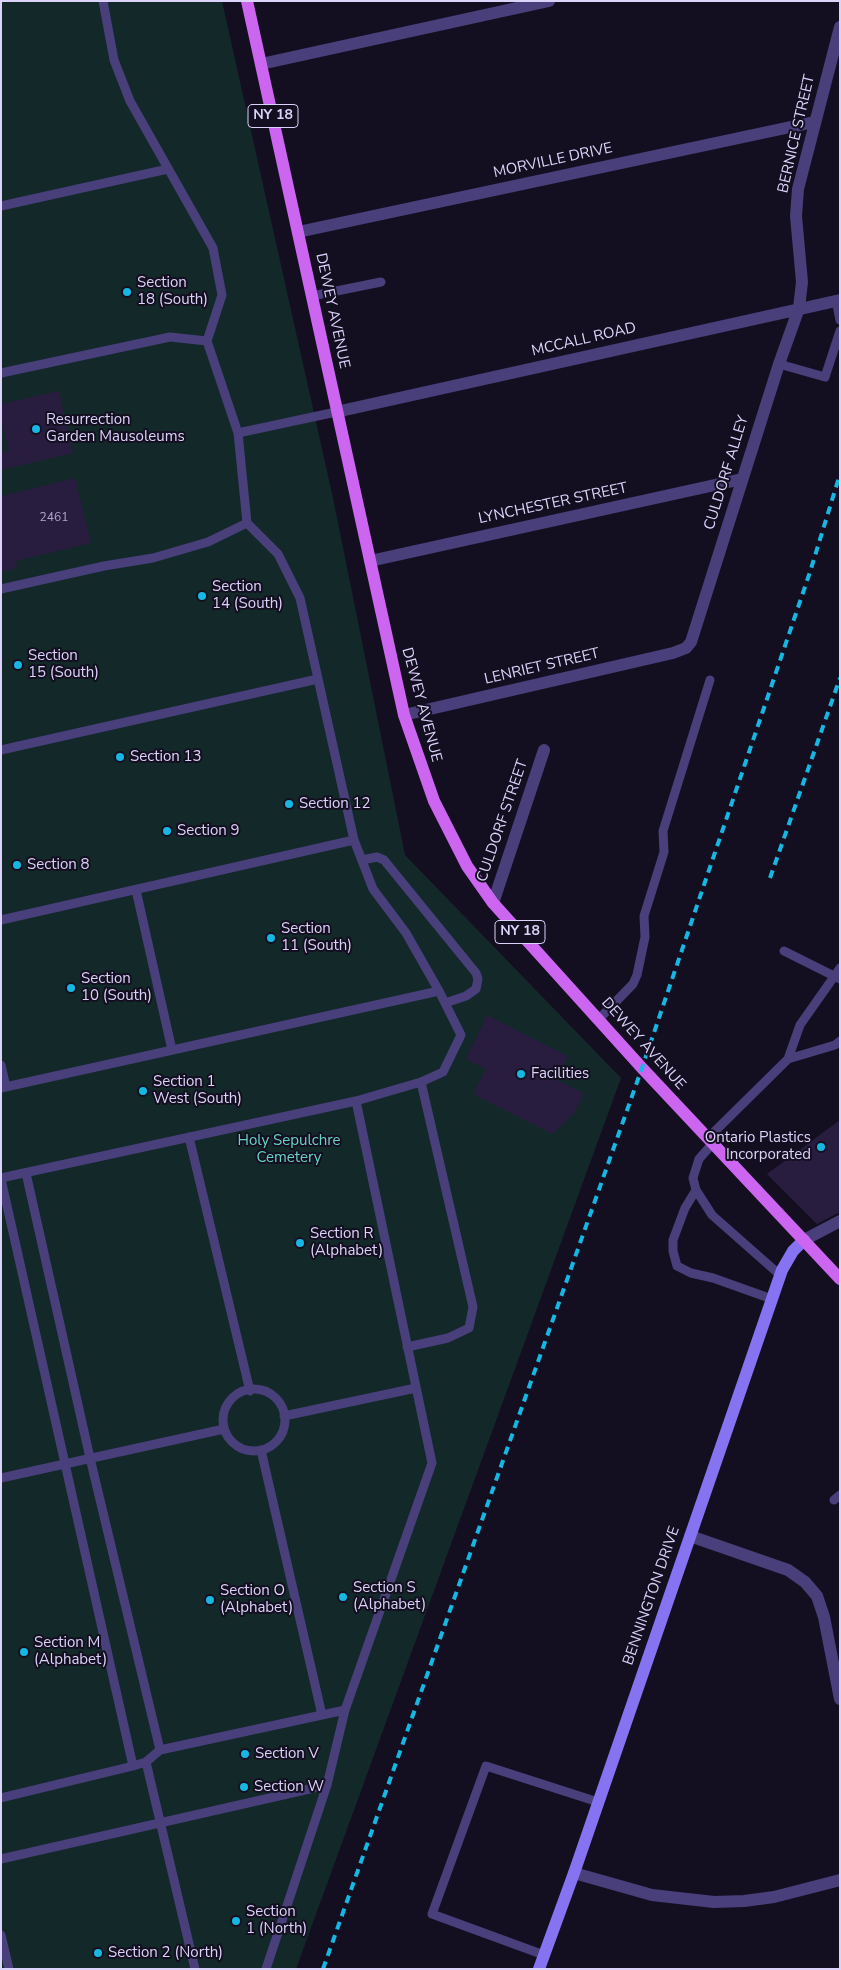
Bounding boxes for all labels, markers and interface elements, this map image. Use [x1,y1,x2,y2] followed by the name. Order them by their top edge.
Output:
[775,73,819,195] street label: BERNICE STREET
[248,104,298,128] road number: NY 18
[492,140,614,182] street label: MORVILLE DRIVE
[311,252,353,370] street label: DEWEY AVENUE
[137,274,208,309] place label: Section 18 (South)
[121,286,133,298] marker: Section 18 (South)
[530,319,638,361] street label: MCCALL ROAD
[46,411,185,446] place label: Resurrection Garden Mausoleums
[701,414,753,532] street label: CULDORF ALLEY
[30,423,42,435] marker: Resurrection Garden Mausoleums
[477,479,629,529] street label: LYNCHESTER STREET
[40,511,68,525] house number: 2461
[212,578,283,613] place label: Section 14 (South)
[196,590,208,602] marker: Section 14 (South)
[483,645,601,689] street label: LENRIET STREET
[397,646,445,764] street label: DEWEY AVENUE
[28,647,99,682] place label: Section 15 (South)
[12,659,24,671] marker: Section 15 (South)
[130,748,202,766] place label: Section 13
[114,751,126,763] marker: Section 13
[474,757,532,885] street label: CULDORF STREET
[299,795,371,813] place label: Section 12
[283,798,295,810] marker: Section 12
[177,822,240,840] place label: Section 9
[161,825,173,837] marker: Section 9
[27,856,90,874] place label: Section 8
[11,859,23,871] marker: Section 8
[281,920,352,955] place label: Section 11 (South)
[495,920,545,944] road number: NY 18
[265,932,277,944] marker: Section 11 (South)
[81,970,152,1005] place label: Section 10 (South)
[65,982,77,994] marker: Section 10 (South)
[597,994,689,1094] street label: DEWEY AVENUE
[531,1065,589,1083] place label: Facilities
[515,1068,527,1080] marker: Facilities
[153,1073,242,1108] place label: Section 1 West (South)
[137,1085,149,1097] marker: Section 1 West (South)
[705,1129,811,1164] place label: Ontario Plastics Incorporated
[237,1132,341,1167] park label: Holy Sepulchre Cemetery
[815,1141,827,1153] marker: Ontario Plastics Incorporated
[310,1225,383,1260] place label: Section R (Alphabet)
[294,1237,306,1249] marker: Section R (Alphabet)
[620,1524,684,1668] street label: BENNINGTON DRIVE
[353,1579,426,1614] place label: Section S (Alphabet)
[220,1582,293,1617] place label: Section O (Alphabet)
[337,1591,349,1603] marker: Section S (Alphabet)
[204,1594,216,1606] marker: Section O (Alphabet)
[34,1634,107,1669] place label: Section M (Alphabet)
[18,1646,30,1658] marker: Section M (Alphabet)
[255,1745,319,1763] place label: Section V
[239,1748,251,1760] marker: Section V
[254,1778,324,1796] place label: Section W
[238,1781,250,1793] marker: Section W
[246,1903,307,1938] place label: Section 1 (North)
[230,1915,242,1927] marker: Section 1 (North)
[108,1944,223,1962] place label: Section 2 (North)
[92,1947,104,1959] marker: Section 2 (North)

